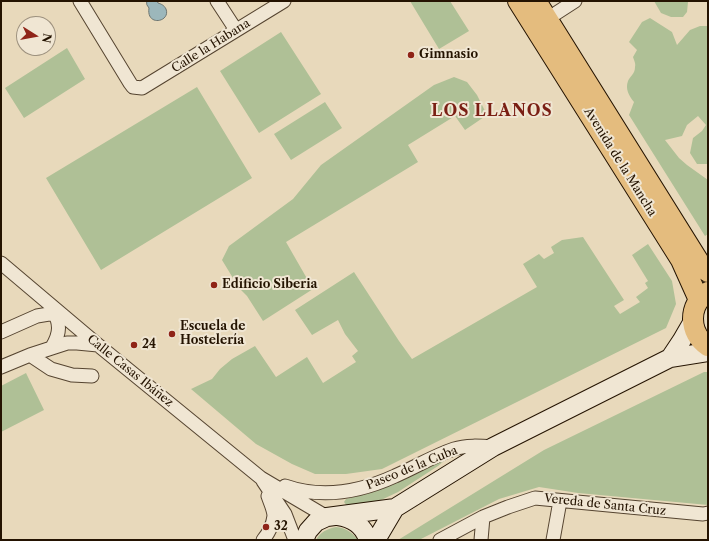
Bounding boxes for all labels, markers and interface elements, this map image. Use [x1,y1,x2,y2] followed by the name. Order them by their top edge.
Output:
[16,16,56,56] north arrow
[169,16,253,76] street label: Calle la Habana
[39,32,55,44] text: N
[419,48,478,62] place label: Gimnasio
[406,50,416,60] marker: Gimnasio
[431,101,553,121] district label: LOS LLANOS
[581,105,659,219] street label: Avenida de la Mancha
[222,278,317,292] place label: Edificio Siberia
[209,280,219,290] marker: Edificio Siberia
[180,320,245,348] place label: Escuela de Hostelería
[167,329,177,339] marker: Escuela de Hostelería
[84,332,176,410] street label: Calle Casas Ibáñez
[142,338,156,352] place label: 24
[129,340,139,350] marker: 24
[364,443,460,493] street label: Paseo de la Cuba
[543,491,667,519] street label: Vereda de Santa Cruz
[274,520,288,534] place label: 32
[261,522,271,532] marker: 32

